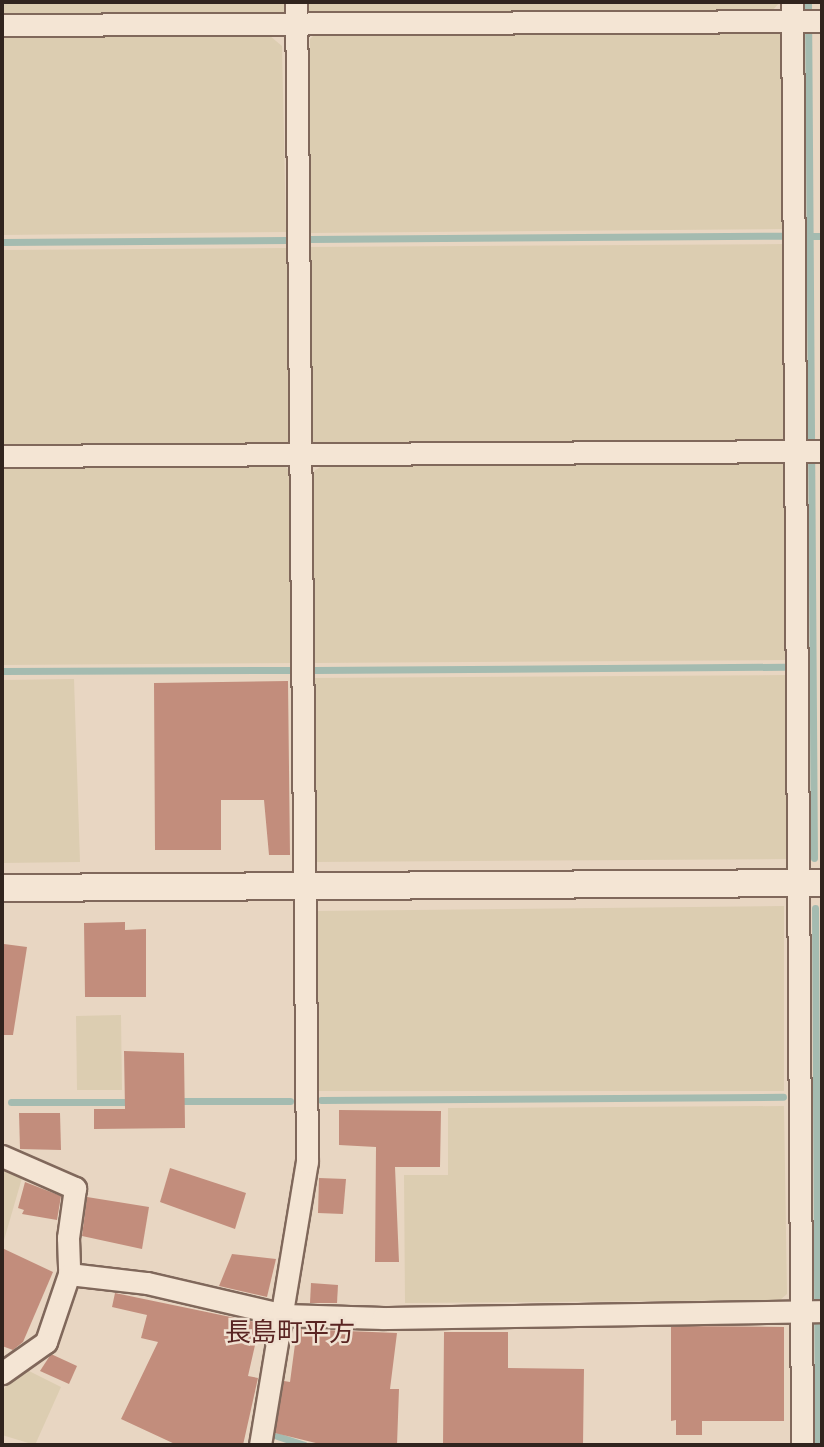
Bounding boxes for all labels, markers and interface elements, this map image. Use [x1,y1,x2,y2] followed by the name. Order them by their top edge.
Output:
[225,1316,355,1348] district label: 長島町平方

